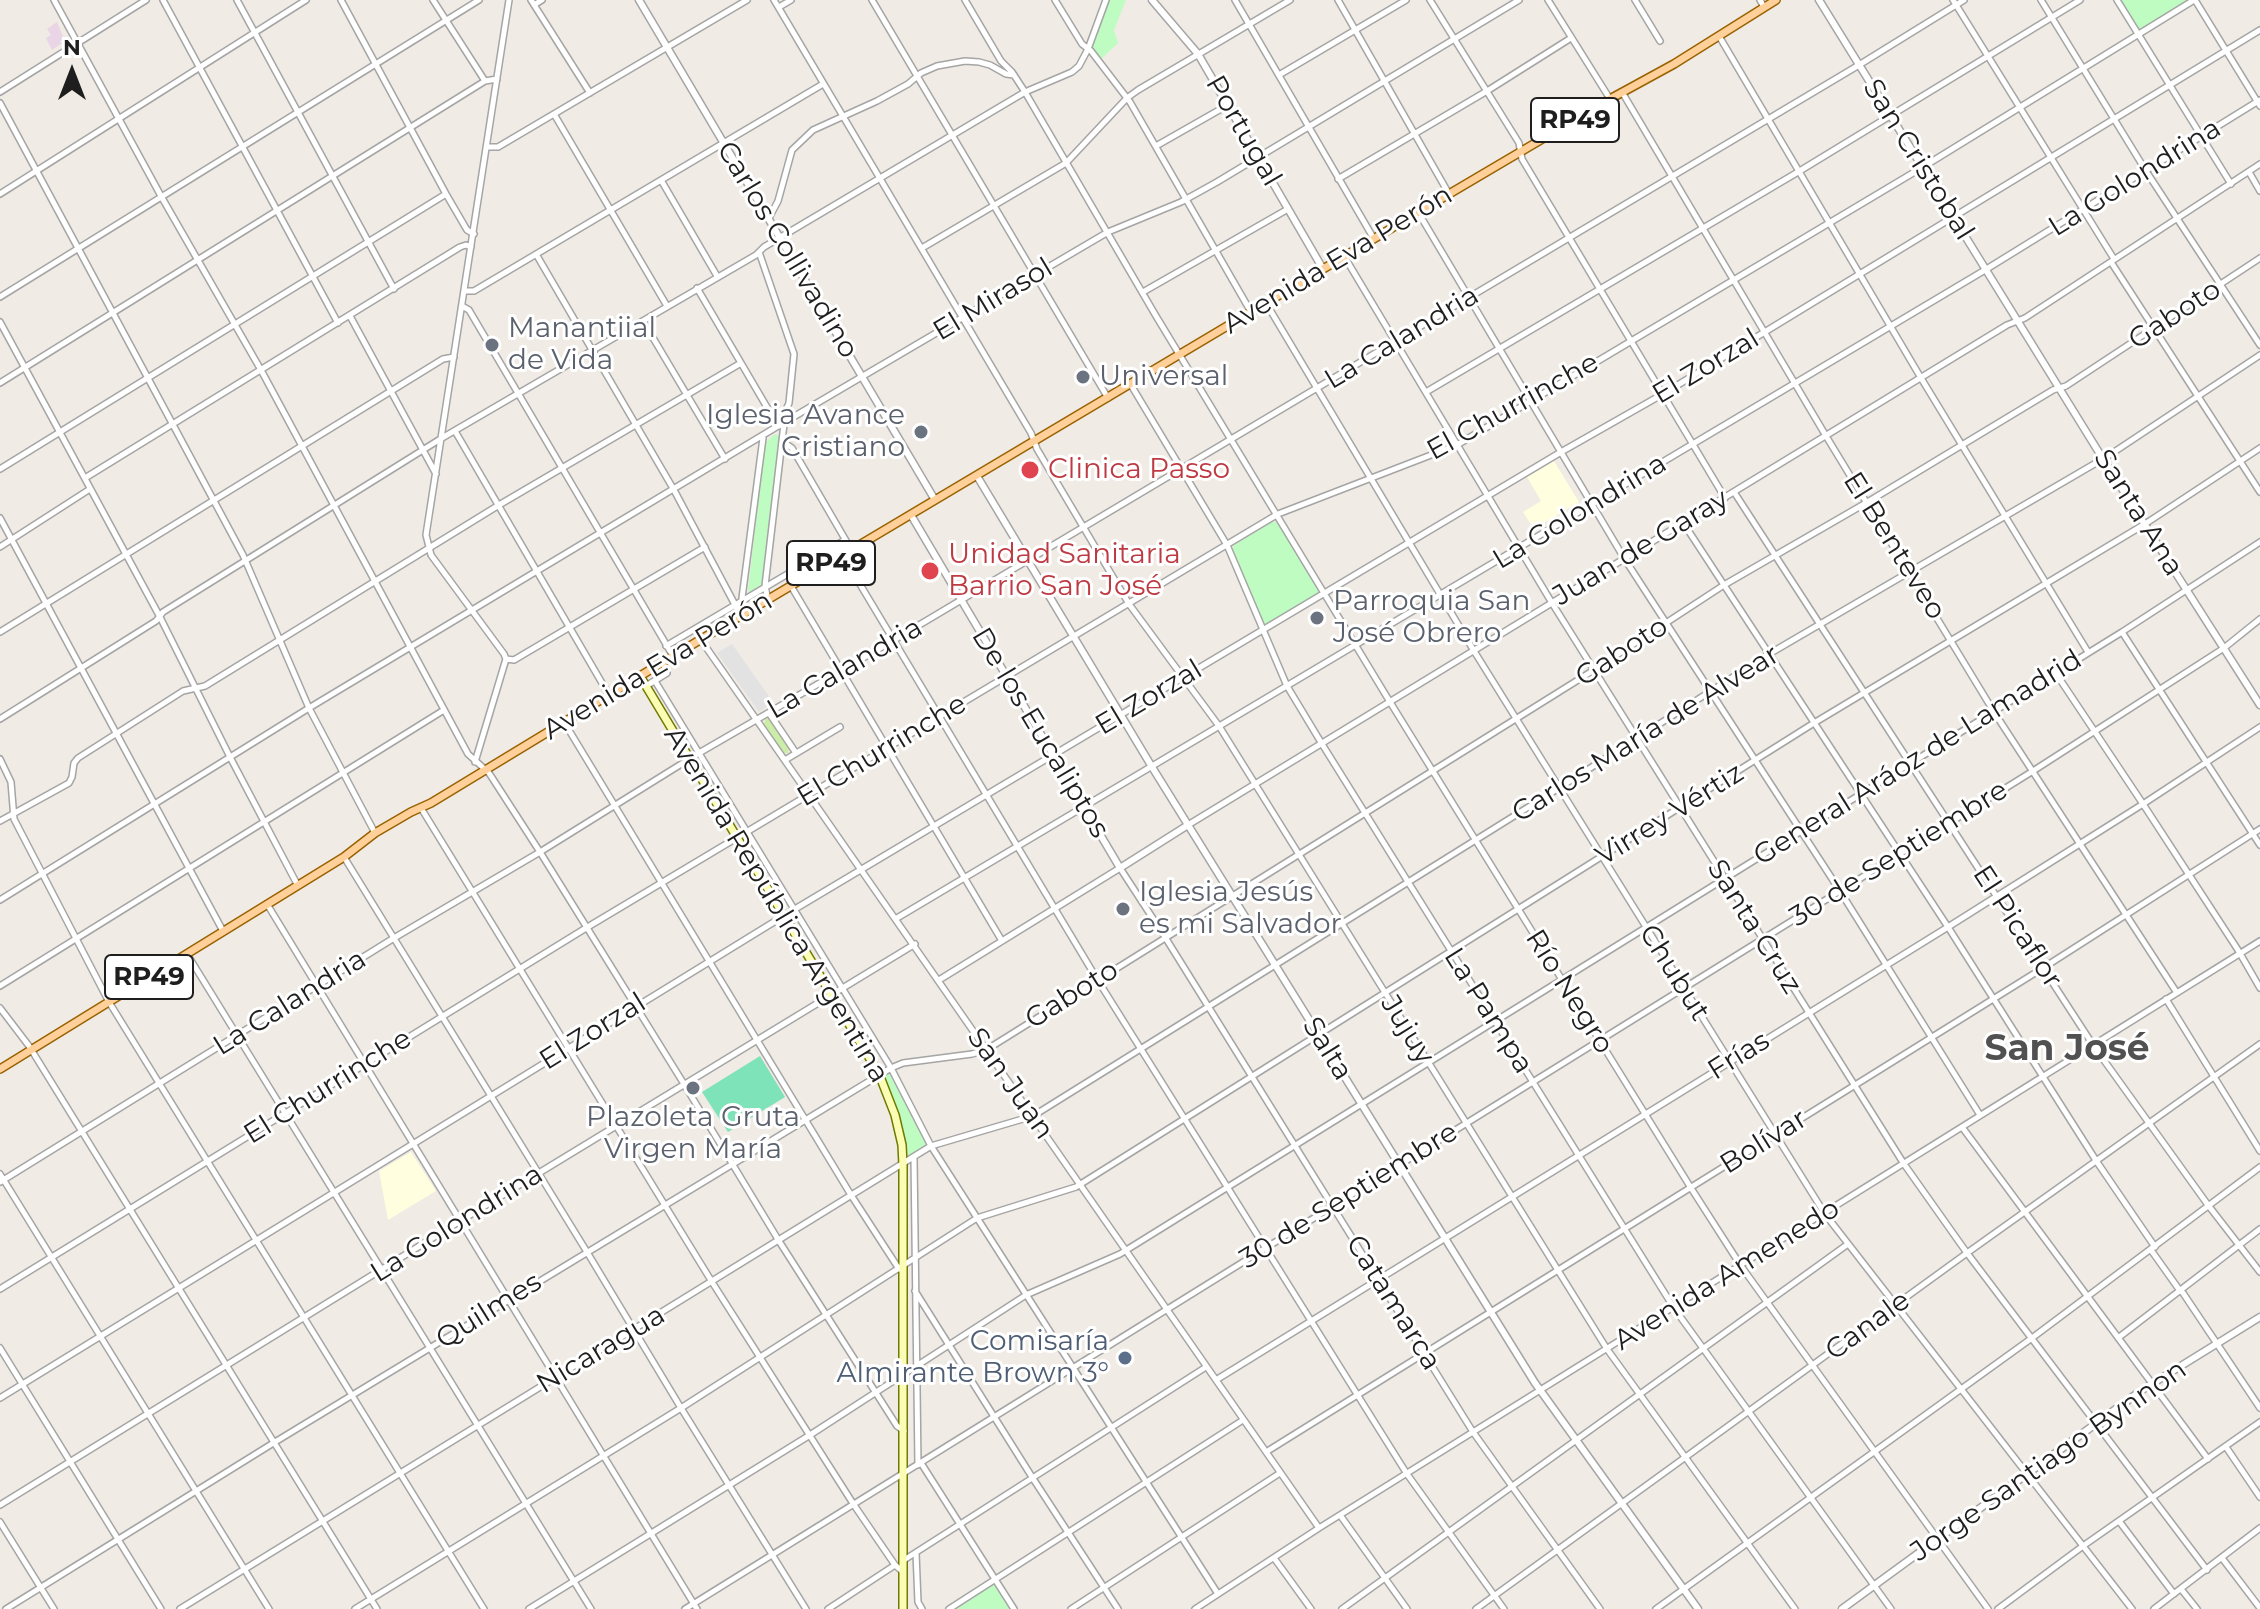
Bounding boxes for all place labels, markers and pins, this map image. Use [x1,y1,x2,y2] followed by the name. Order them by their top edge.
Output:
[508,312,656,378] place label: Manantiial de Vida
[483,336,501,354] marker: Manantiial de Vida
[1099,360,1228,394] place label: Universal
[1074,368,1092,386] marker: Universal
[706,399,905,465] place label: Iglesia Avance Cristiano
[912,423,930,441] marker: Iglesia Avance Cristiano
[1048,453,1230,487] place label: Clinica Passo
[1019,459,1041,481] marker: Clinica Passo
[948,538,1181,604] place label: Unidad Sanitaria Barrio San José
[919,560,941,582] marker: Unidad Sanitaria Barrio San José
[1333,585,1530,651] place label: Parroquia San José Obrero
[1308,609,1326,627] marker: Parroquia San José Obrero
[1139,876,1342,942] place label: Iglesia Jesús es mi Salvador
[1114,900,1132,918] marker: Iglesia Jesús es mi Salvador
[684,1079,702,1097] marker: Plazoleta Gruta Virgen María
[586,1101,800,1167] place label: Plazoleta Gruta Virgen María
[836,1325,1109,1391] place label: Comisaría Almirante Brown 3°
[1116,1349,1134,1367] marker: Comisaría Almirante Brown 3°

